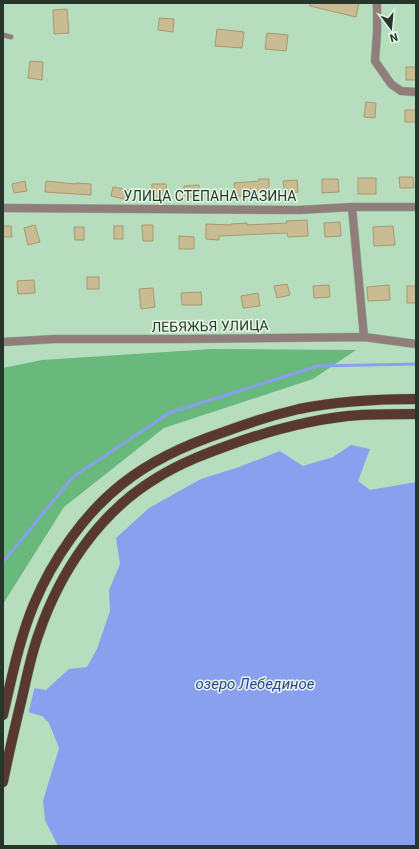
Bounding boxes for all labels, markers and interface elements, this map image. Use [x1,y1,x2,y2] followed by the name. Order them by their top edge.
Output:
[371,8,411,48] north arrow
[388,30,399,45] text: N
[124,188,296,204] street label: УЛИЦА СТЕПАНА РАЗИНА
[151,317,269,335] street label: ЛЕБЯЖЬЯ УЛИЦА
[196,675,315,693] water label: озеро Лебединое

